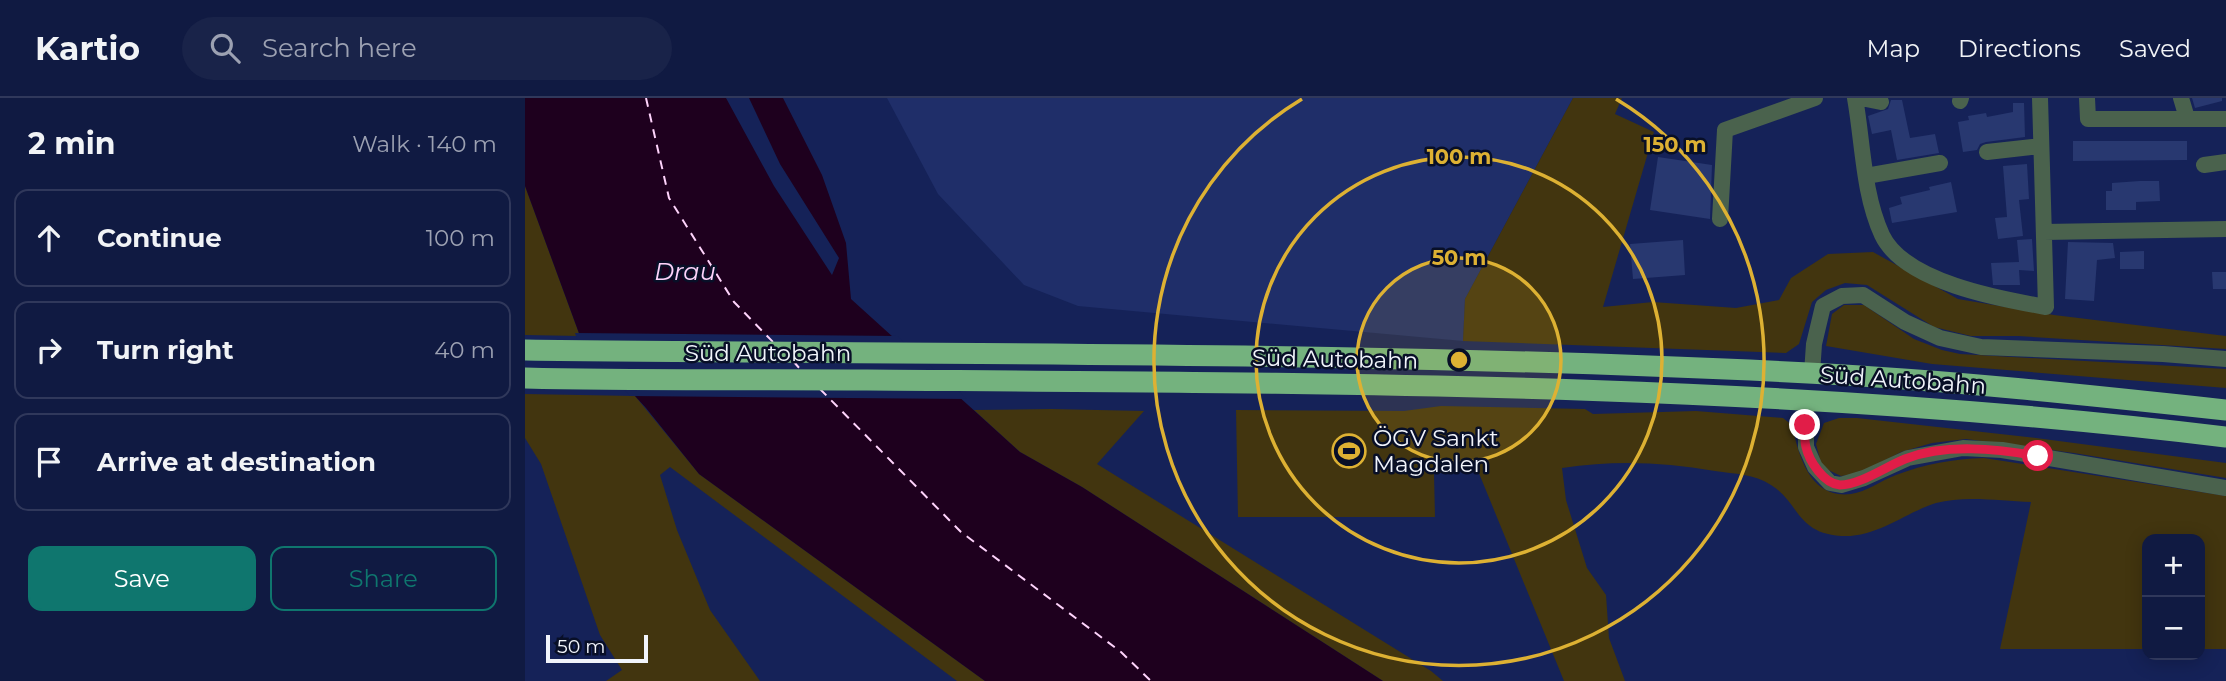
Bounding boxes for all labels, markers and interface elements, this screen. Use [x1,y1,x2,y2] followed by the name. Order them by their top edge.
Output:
[182,17,672,80] search box
[35,28,140,68] text: Kartio
[206,29,244,67] icon: search
[262,32,417,64] text: Search here
[1867,34,1920,63] text: Map
[1958,34,2081,63] text: Directions
[2119,34,2191,63] text: Saved
[28,125,115,162] text: 2 min
[352,130,497,158] text: Walk · 140 m
[1644,132,1706,157] text: 150 m
[1427,144,1491,169] text: 100 m
[30,219,68,257] icon: ahead
[97,222,222,254] text: Continue
[426,224,495,252] text: 100 m
[1432,245,1486,270] text: 50 m
[654,257,716,286] water label: Drau
[30,331,68,369] icon: right
[97,334,233,366] text: Turn right
[434,336,495,364] text: 40 m
[685,339,851,367] street label: Süd Autobahn
[1252,344,1418,374] street label: Süd Autobahn
[1447,348,1471,372] centre of rings
[1819,360,1987,400] street label: Süd Autobahn
[1789,409,1820,440] route end
[1373,424,1499,478] place label: ÖGV Sankt Magdalen
[1330,432,1368,470] sports icon: ÖGV Sankt Magdalen
[2022,440,2053,471] route start
[30,443,68,481] icon: arrive
[97,446,376,478] text: Arrive at destination
[2142,534,2205,660] map controls
[2142,534,2205,597] button: +
[28,546,256,611] button: Save
[270,546,497,611] button: Share
[2142,597,2205,660] button: −
[546,632,647,664] scale bar
[557,635,605,658] text: 50 m

